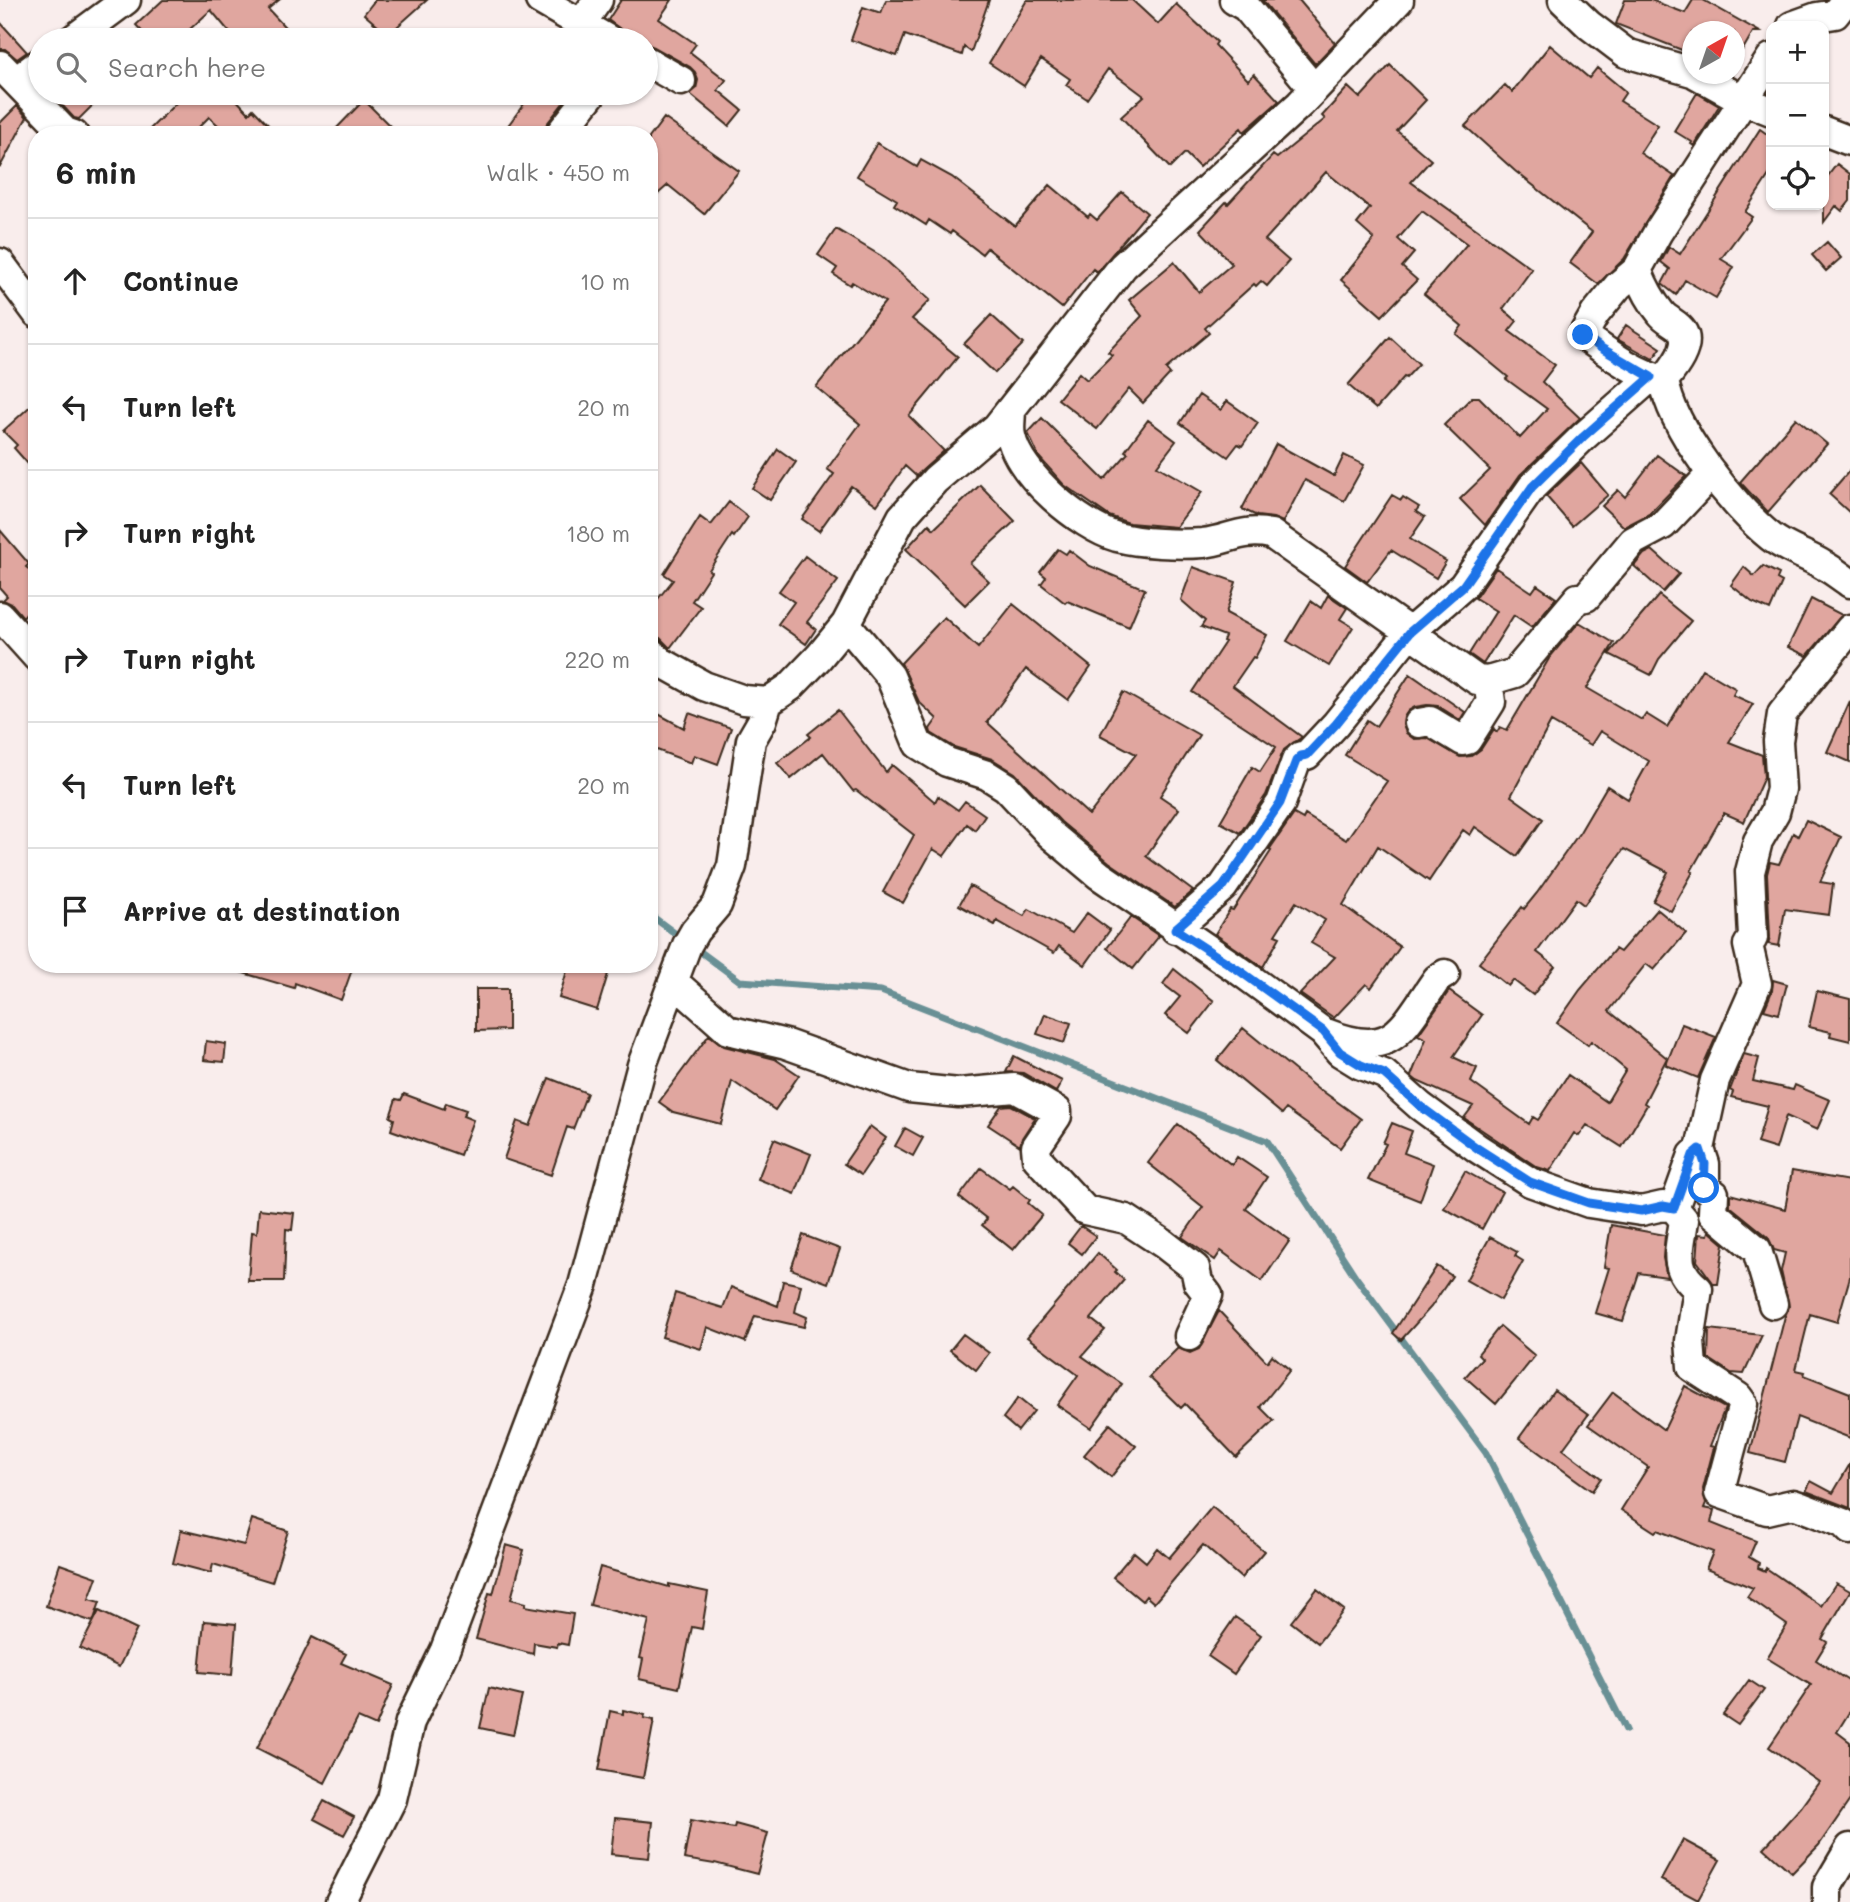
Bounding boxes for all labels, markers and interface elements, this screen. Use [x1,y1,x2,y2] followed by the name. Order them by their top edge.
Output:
[1682,21,1745,84] north arrow
[1766,21,1829,210] map controls
[1766,21,1829,84] button: +
[28,28,658,105] search box
[52,48,90,86] icon: search
[108,50,266,84] text: Search here
[1766,84,1829,147] button: −
[1766,147,1829,210] button: locate
[56,152,136,192] text: 6 min
[486,157,630,187] text: Walk · 450 m
[56,262,94,300] icon: ahead
[123,264,239,298] text: Continue
[580,266,630,296] text: 10 m
[1567,319,1598,350] route end
[56,388,94,426] icon: left
[123,390,236,424] text: Turn left
[577,392,630,422] text: 20 m
[56,514,94,552] icon: right
[123,516,256,550] text: Turn right
[566,518,630,548] text: 180 m
[56,640,94,678] icon: right
[123,642,256,676] text: Turn right
[564,644,630,674] text: 220 m
[56,766,94,804] icon: left
[123,768,236,802] text: Turn left
[577,770,630,800] text: 20 m
[56,892,94,930] icon: arrive
[123,894,400,928] text: Arrive at destination
[1688,1172,1719,1203] route start

